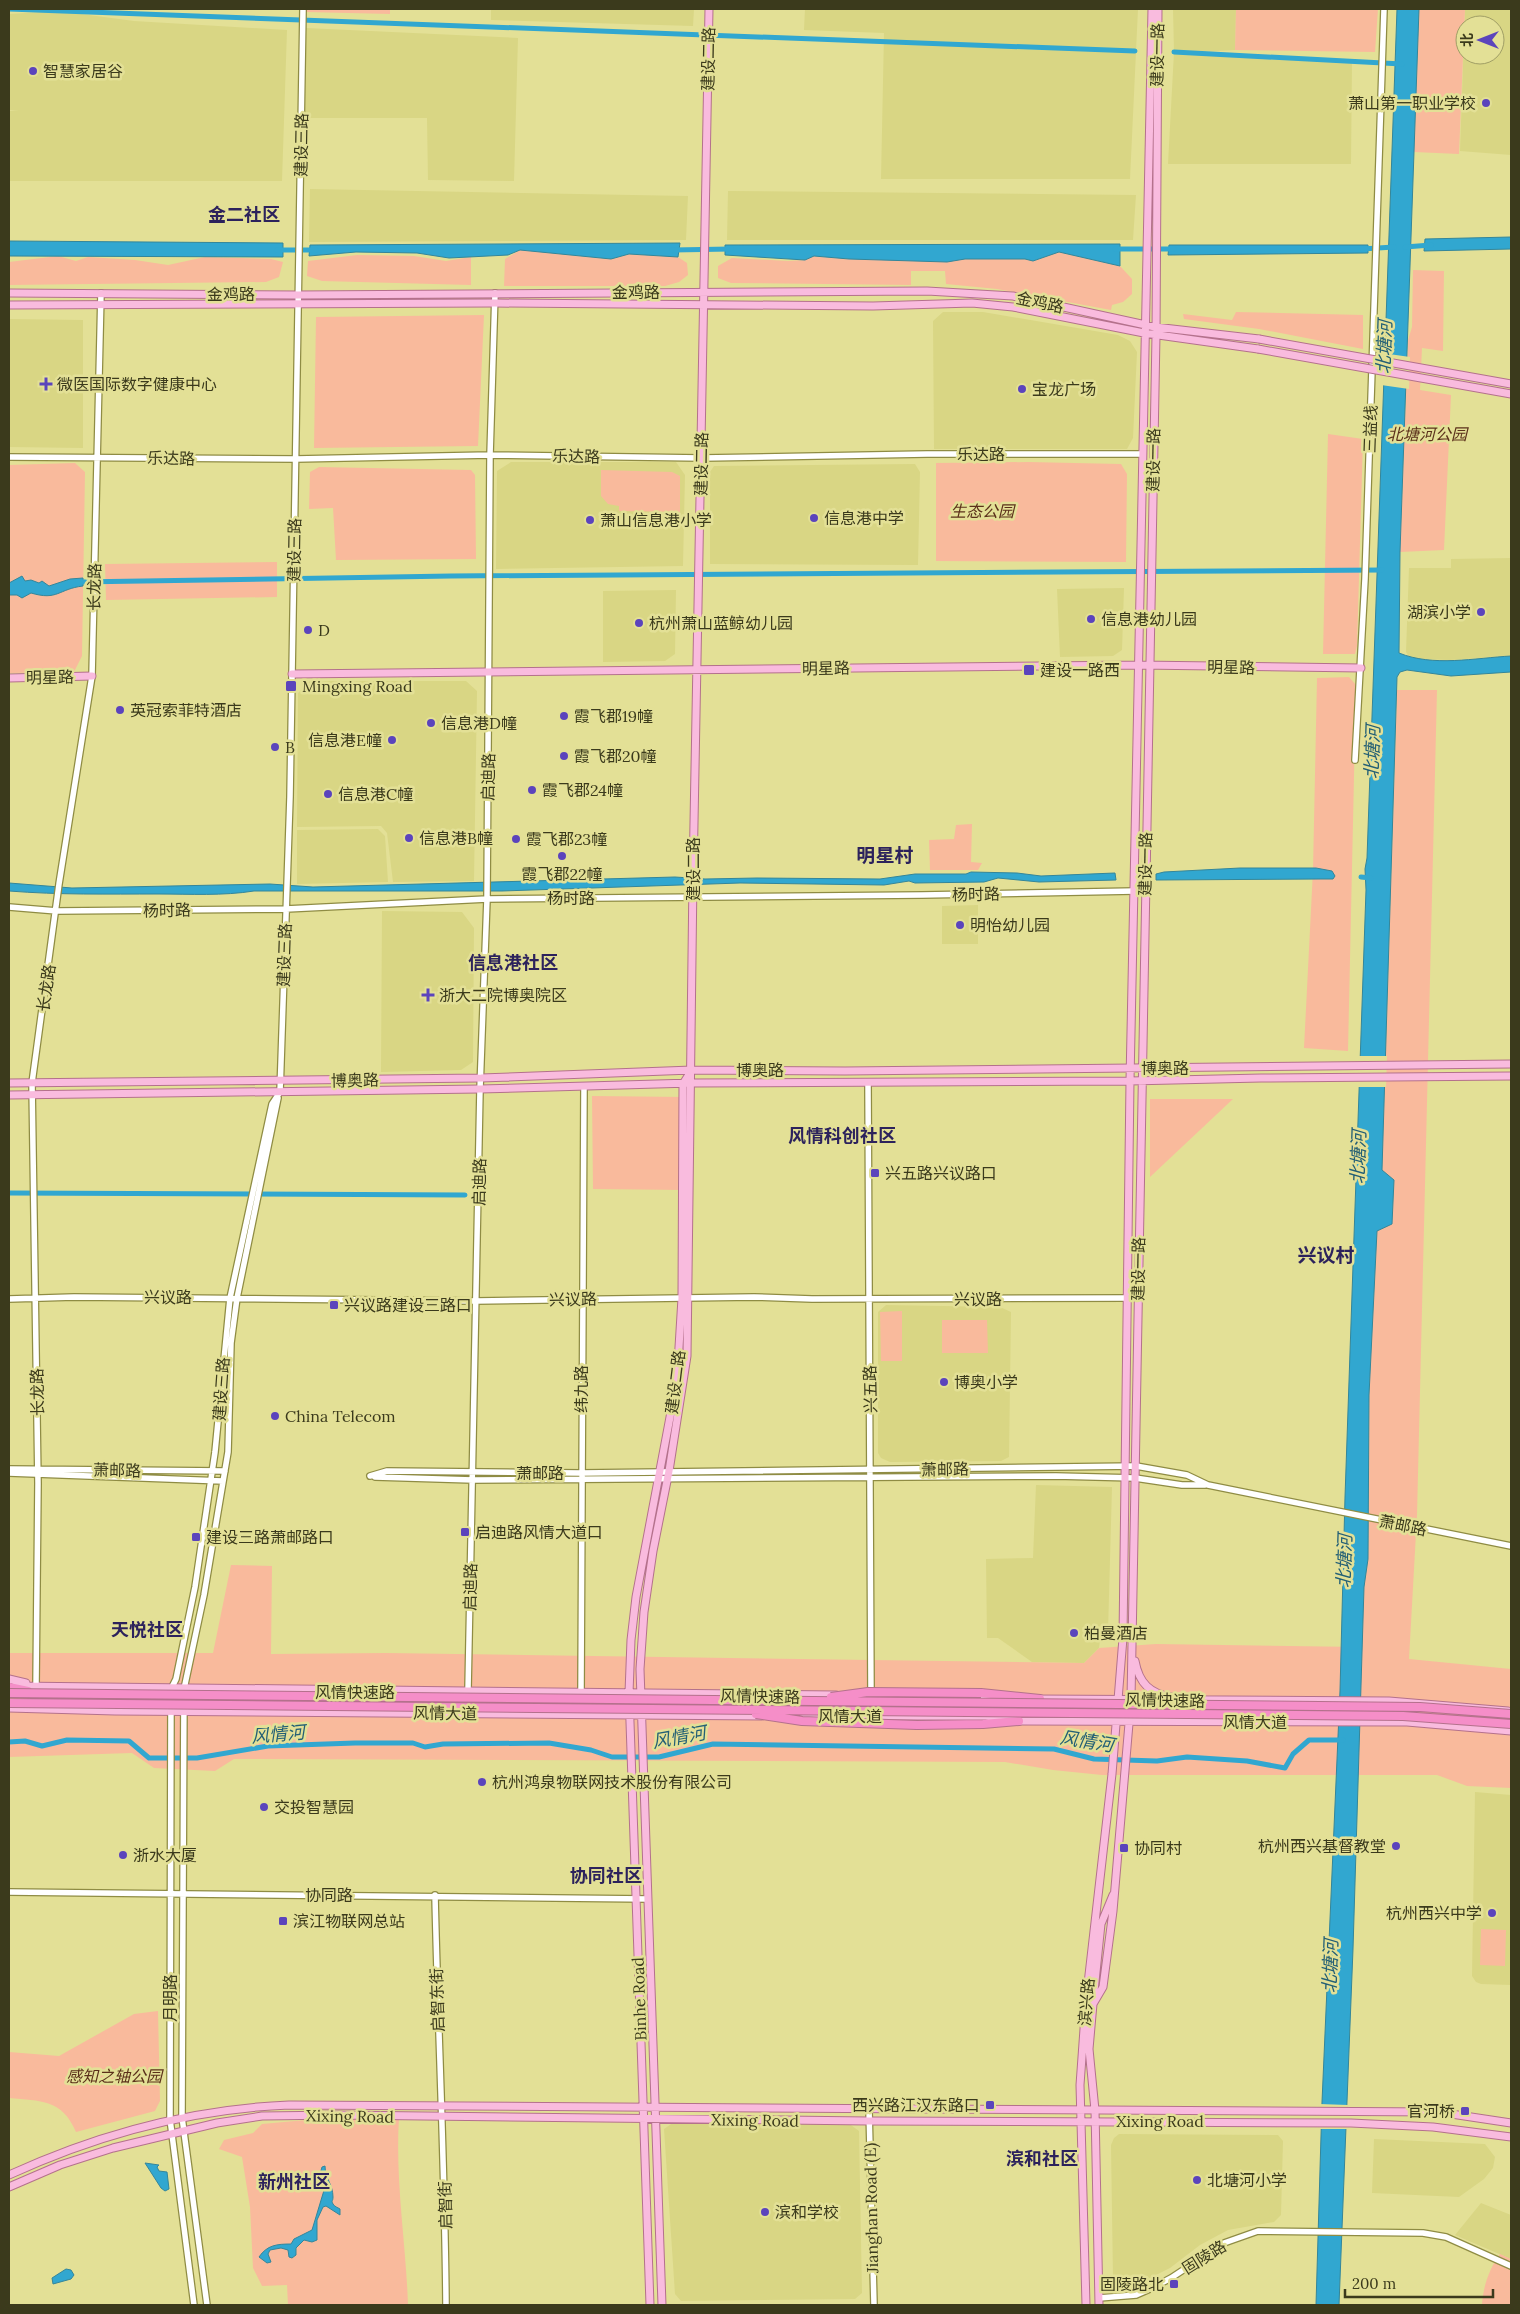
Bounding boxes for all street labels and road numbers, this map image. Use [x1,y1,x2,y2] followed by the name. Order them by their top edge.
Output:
[1146,23,1168,87] street label: 建设一路
[697,27,719,91] street label: 建设二路
[290,113,312,177] street label: 建设三路
[612,282,660,302] street label: 金鸡路
[207,284,255,304] street label: 金鸡路
[1014,287,1066,317] street label: 金鸡路
[1359,405,1381,453] street label: 三益线
[1142,428,1164,492] street label: 建设一路
[690,432,712,496] street label: 建设二路
[957,444,1005,464] street label: 乐达路
[552,446,600,466] street label: 乐达路
[147,448,195,468] street label: 乐达路
[283,518,305,582] street label: 建设三路
[84,563,104,611] street label: 长龙路
[1207,657,1255,677] street label: 明星路
[802,658,850,678] street label: 明星路
[26,667,74,687] street label: 明星路
[478,753,498,801] street label: 启迪路
[1134,832,1156,896] street label: 建设一路
[683,837,703,901] street label: 建设二路
[952,884,1000,904] street label: 杨时路
[547,888,595,908] street label: 杨时路
[143,900,191,920] street label: 杨时路
[273,923,295,987] street label: 建设三路
[33,963,59,1013] street label: 长龙路
[1141,1058,1189,1078] street label: 博奥路
[736,1060,784,1080] street label: 博奥路
[331,1070,379,1090] street label: 博奥路
[469,1158,489,1206] street label: 启迪路
[1127,1237,1149,1301] street label: 建设一路
[144,1287,192,1307] street label: 兴议路
[549,1289,597,1309] street label: 兴议路
[954,1289,1002,1309] street label: 兴议路
[661,1349,689,1415] street label: 建设二路
[209,1356,233,1422] street label: 建设三路
[571,1365,591,1413] street label: 纬九路
[860,1365,880,1413] street label: 兴五路
[27,1368,47,1416] street label: 长龙路
[921,1459,969,1479] street label: 萧邮路
[93,1460,141,1480] street label: 萧邮路
[516,1463,564,1483] street label: 萧邮路
[1378,1511,1428,1539] street label: 萧邮路
[460,1563,480,1611] street label: 启迪路
[315,1682,395,1702] street label: 风情快速路
[720,1685,800,1707] street label: 风情快速路
[1125,1689,1205,1711] street label: 风情快速路
[413,1702,477,1724] street label: 风情大道
[818,1706,882,1726] street label: 风情大道
[1223,1712,1287,1732] street label: 风情大道
[305,1885,353,1905] street label: 协同路
[628,1956,650,2041] street label: Binhe Road
[426,1968,448,2032] street label: 启智东街
[160,1974,180,2022] street label: 月明路
[1074,1977,1098,2027] street label: 滨兴路
[306,2105,394,2127] street label: Xixing Road
[711,2109,799,2131] street label: Xixing Road
[1116,2111,1204,2131] street label: Xixing Road
[860,2142,883,2274] street label: Jianghan Road (E)
[435,2181,455,2229] street label: 启智街
[1178,2236,1230,2278] street label: 固陵路

